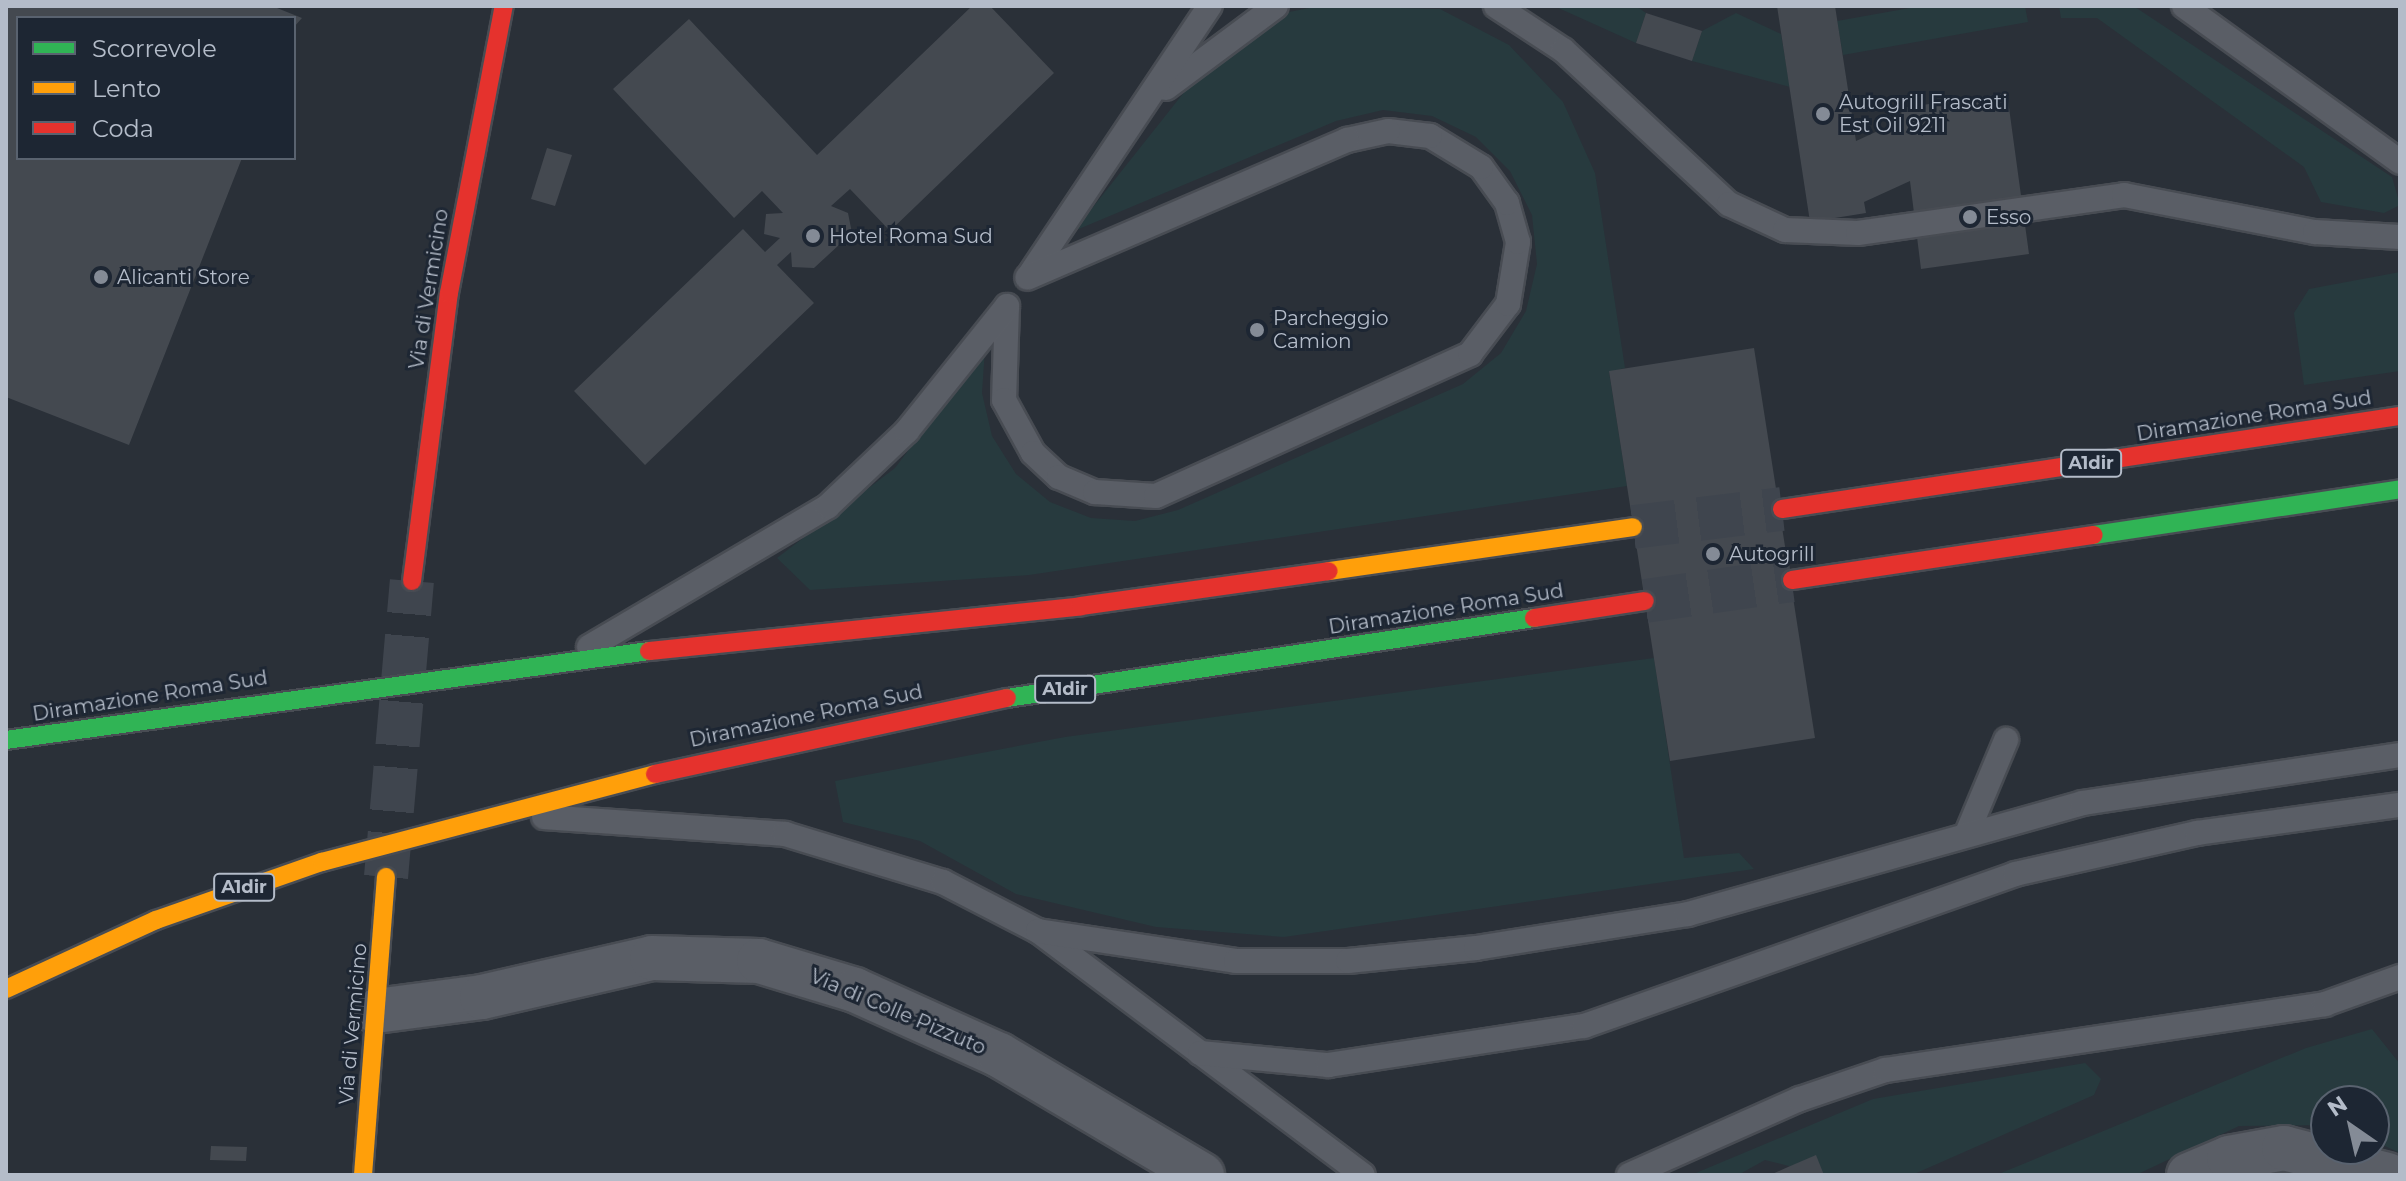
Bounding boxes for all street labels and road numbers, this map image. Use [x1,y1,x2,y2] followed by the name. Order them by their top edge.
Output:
[404,207,454,371] street label: Via di Vermicino
[2135,386,2373,446] street label: Diramazione Roma Sud
[2059,449,2123,477] road number: A1dir
[1327,579,1565,639] street label: Diramazione Roma Sud
[31,666,269,726] street label: Diramazione Roma Sud
[1033,675,1097,703] road number: A1dir
[687,680,925,752] street label: Diramazione Roma Sud
[212,873,276,901] road number: A1dir
[334,942,372,1106] street label: Via di Vermicino
[807,964,989,1060] street label: Via di Colle Pizzuto

